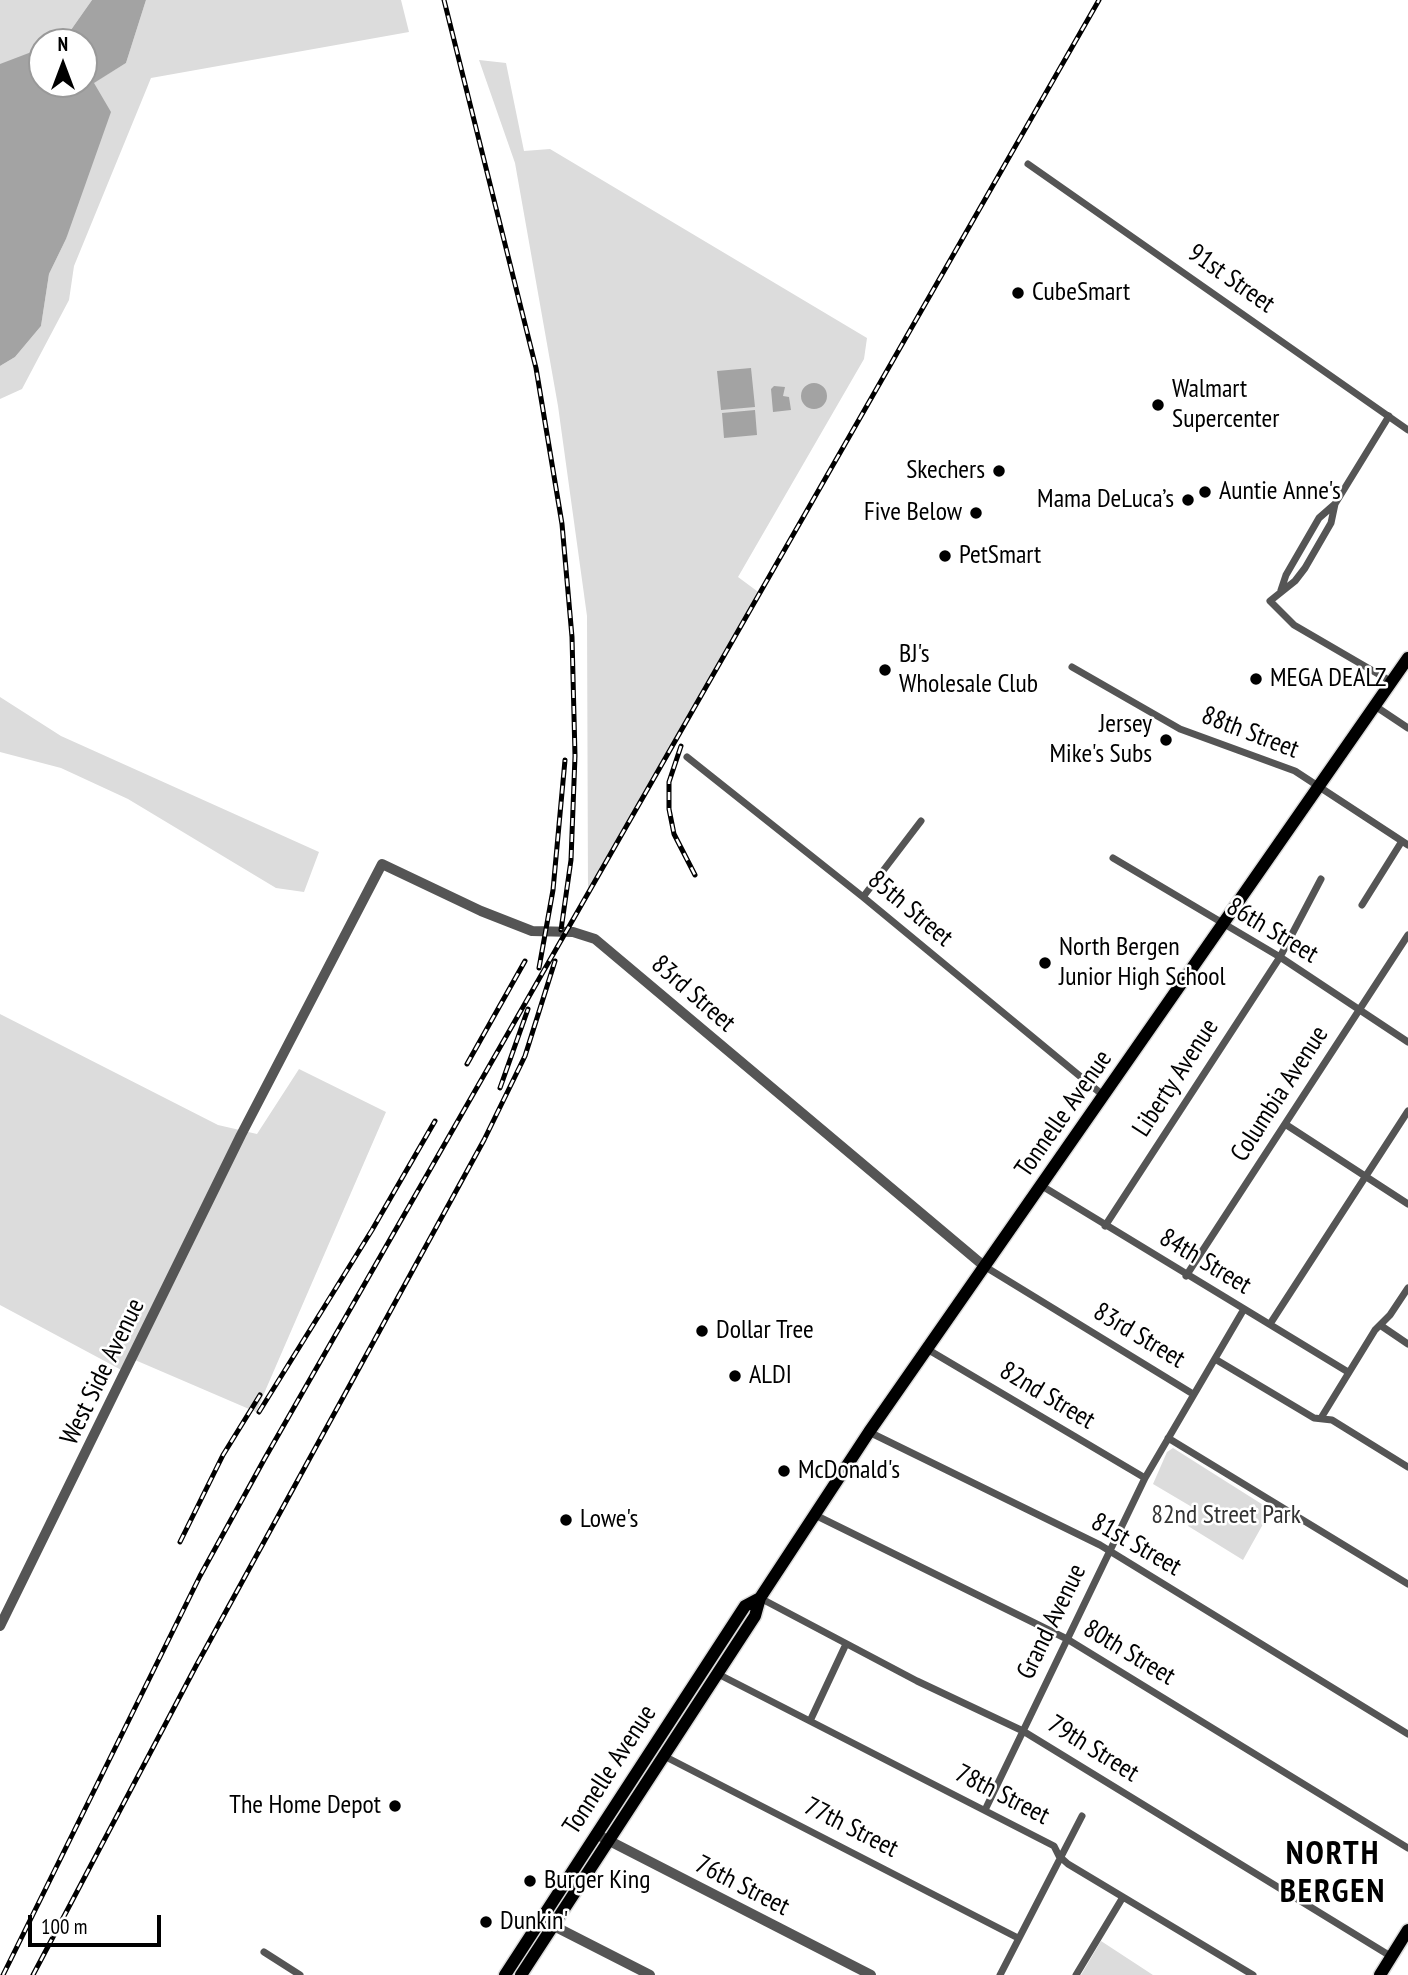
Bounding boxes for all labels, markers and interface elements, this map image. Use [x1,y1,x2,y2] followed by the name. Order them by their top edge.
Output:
[28,28,98,98] north arrow
[58,32,68,56] text: N
[1182,238,1280,320] street label: 91st Street
[1032,277,1130,309] place label: CubeSmart
[1010,285,1026,301] marker: CubeSmart
[1172,374,1279,436] place label: Walmart Supercenter
[1150,397,1166,413] marker: Walmart Supercenter
[906,455,985,487] place label: Skechers
[991,463,1007,479] marker: Skechers
[1219,476,1341,508] place label: Auntie Anne's
[1037,484,1174,516] place label: Mama DeLuca’s
[1197,484,1213,500] marker: Auntie Anne's
[1180,492,1196,508] marker: Mama DeLuca’s
[864,497,962,529] place label: Five Below
[968,505,984,521] marker: Five Below
[959,540,1041,572] place label: PetSmart
[937,548,953,564] marker: PetSmart
[899,639,1038,700] place label: BJ's Wholesale Club
[877,662,893,678] marker: BJ's Wholesale Club
[1270,663,1386,695] place label: MEGA DEALZ
[1248,671,1264,687] marker: MEGA DEALZ
[1197,700,1303,766] street label: 88th Street
[1049,709,1152,770] place label: Jersey Mike's Subs
[1158,732,1174,748] marker: Jersey Mike's Subs
[861,864,959,954] street label: 85th Street
[1221,892,1323,970] street label: 86th Street
[1059,932,1226,993] place label: North Bergen Junior High School
[645,949,741,1039] street label: 83rd Street
[1037,955,1053,971] marker: North Bergen Junior High School
[1126,1013,1226,1143] street label: Liberty Avenue
[1225,1020,1335,1168] street label: Columbia Avenue
[1009,1044,1119,1184] street label: Tonnelle Avenue
[1154,1223,1256,1301] street label: 84th Street
[54,1294,152,1450] street label: West Side Avenue
[1088,1297,1190,1375] street label: 83rd Street
[716,1315,814,1347] place label: Dollar Tree
[694,1323,710,1339] marker: Dollar Tree
[994,1355,1100,1437] street label: 82nd Street
[749,1360,792,1392] place label: ALDI
[727,1368,743,1384] marker: ALDI
[798,1455,900,1487] place label: McDonald's
[776,1463,792,1479] marker: McDonald's
[1151,1500,1301,1532] park label: 82nd Street Park
[580,1504,638,1536] place label: Lowe's
[1085,1507,1187,1583] street label: 81st Street
[558,1512,574,1528] marker: Lowe's
[1011,1559,1093,1685] street label: Grand Avenue
[1078,1614,1180,1692] street label: 80th Street
[557,1699,663,1841] street label: Tonnelle Avenue
[1042,1709,1144,1789] street label: 79th Street
[950,1758,1054,1832] street label: 78th Street
[229,1790,381,1822] place label: The Home Depot
[799,1791,903,1865] street label: 77th Street
[387,1798,403,1814] marker: The Home Depot
[1280,1835,1386,1913] district label: NORTH BERGEN
[690,1849,794,1923] street label: 76th Street
[544,1865,650,1897] place label: Burger King
[522,1873,538,1889] marker: Burger King
[32,1902,164,1946] scale bar
[500,1906,568,1938] place label: Dunkin'
[41,1913,87,1940] text: 100 m
[478,1914,494,1930] marker: Dunkin'

